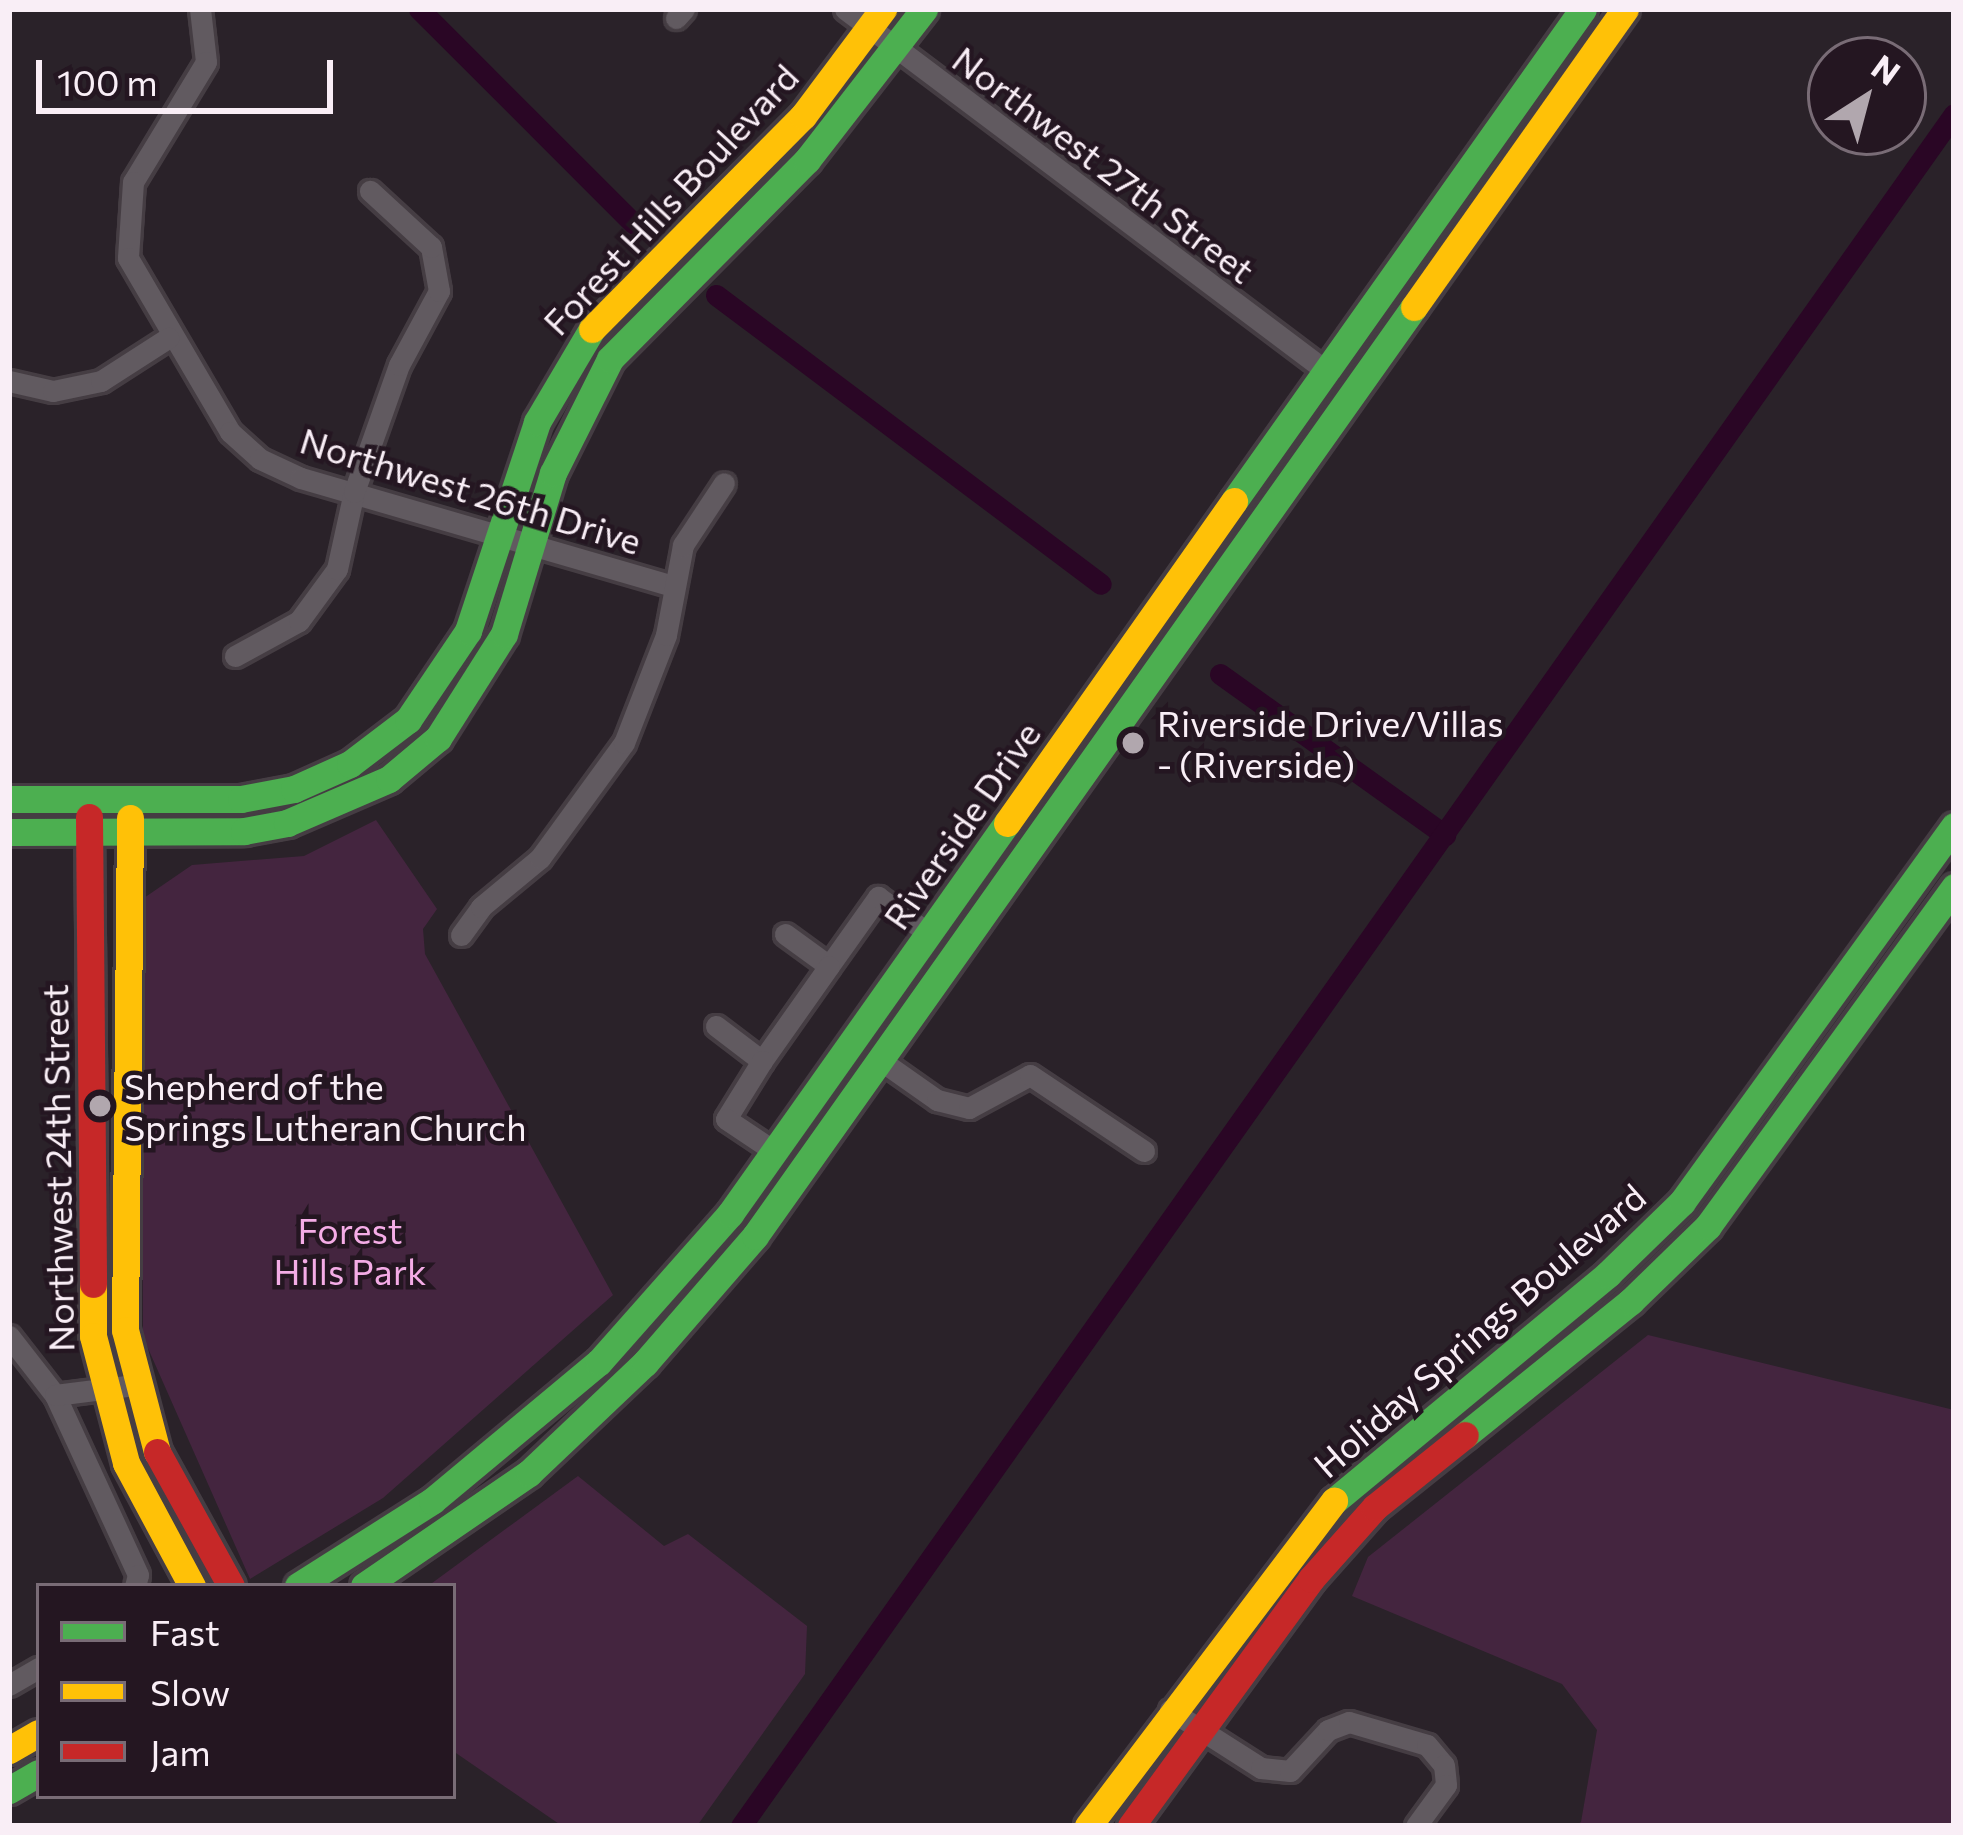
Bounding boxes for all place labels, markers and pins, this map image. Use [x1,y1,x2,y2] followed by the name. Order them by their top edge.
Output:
[1157,700,1504,785] place label: Riverside Drive/Villas - (Riverside)
[1120,730,1146,756] marker: Riverside Drive/Villas - (Riverside)
[124,1063,527,1148] place label: Shepherd of the Springs Lutheran Church
[87,1093,113,1119] marker: Shepherd of the Springs Lutheran Church

